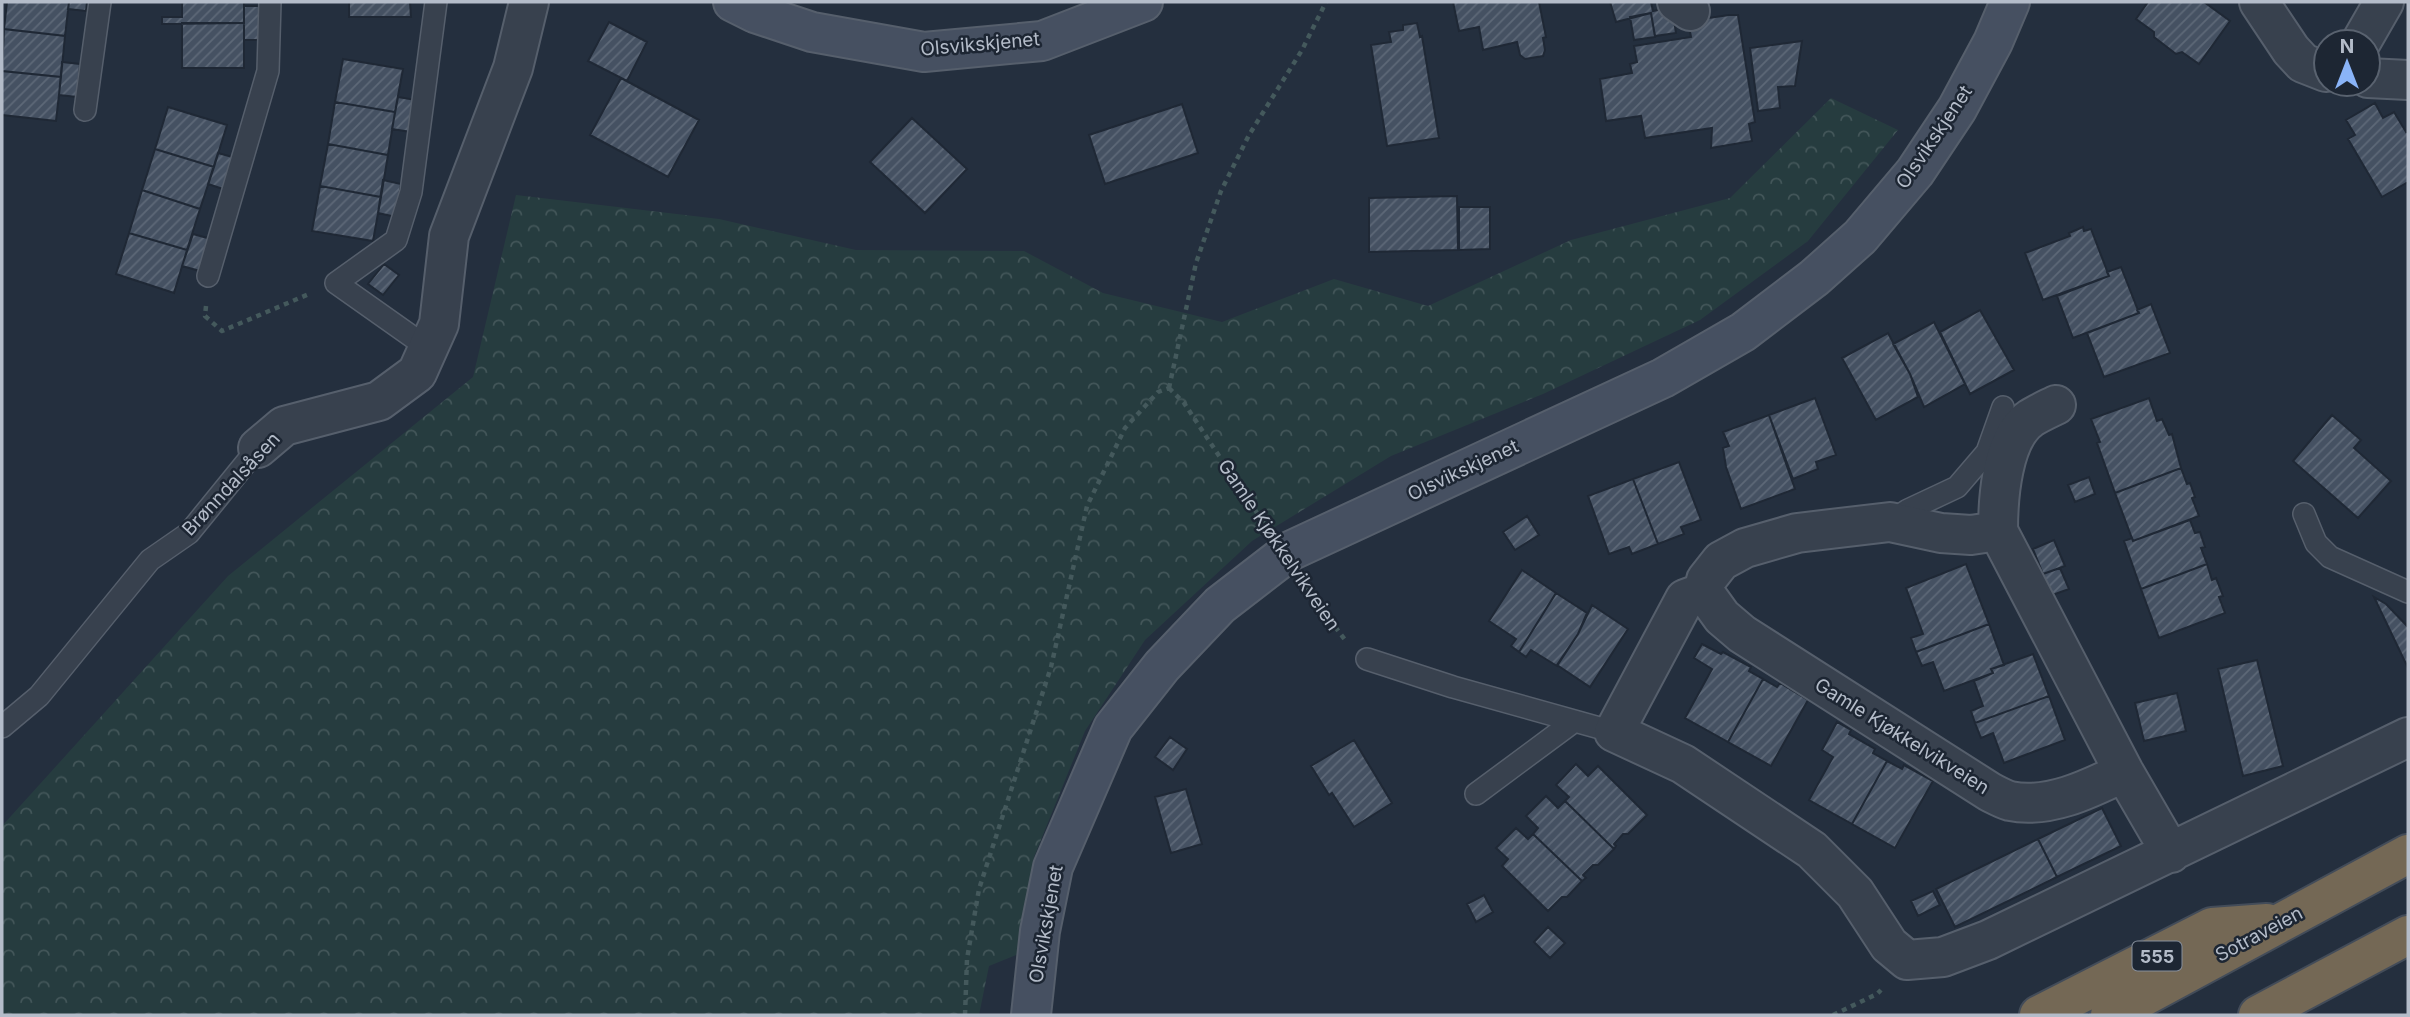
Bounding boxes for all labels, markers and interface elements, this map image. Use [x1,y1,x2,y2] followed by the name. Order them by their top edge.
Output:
[919,27,1041,61] street label: Olsvikskjenet
[2312,28,2382,98] north arrow
[2340,35,2354,58] text: N
[1891,81,1977,193] street label: Olsvikskjenet
[177,428,285,540] street label: Brønndalsåsen
[1404,434,1522,506] street label: Olsvikskjenet
[1213,455,1345,635] street label: Gamle Kjøkkelvikveien
[1810,673,1994,799] street label: Gamle Kjøkkelvikveien
[1024,863,1068,985] street label: Olsvikskjenet
[2211,901,2307,967] street label: Sotraveien
[2132,942,2182,971] road number: 555

